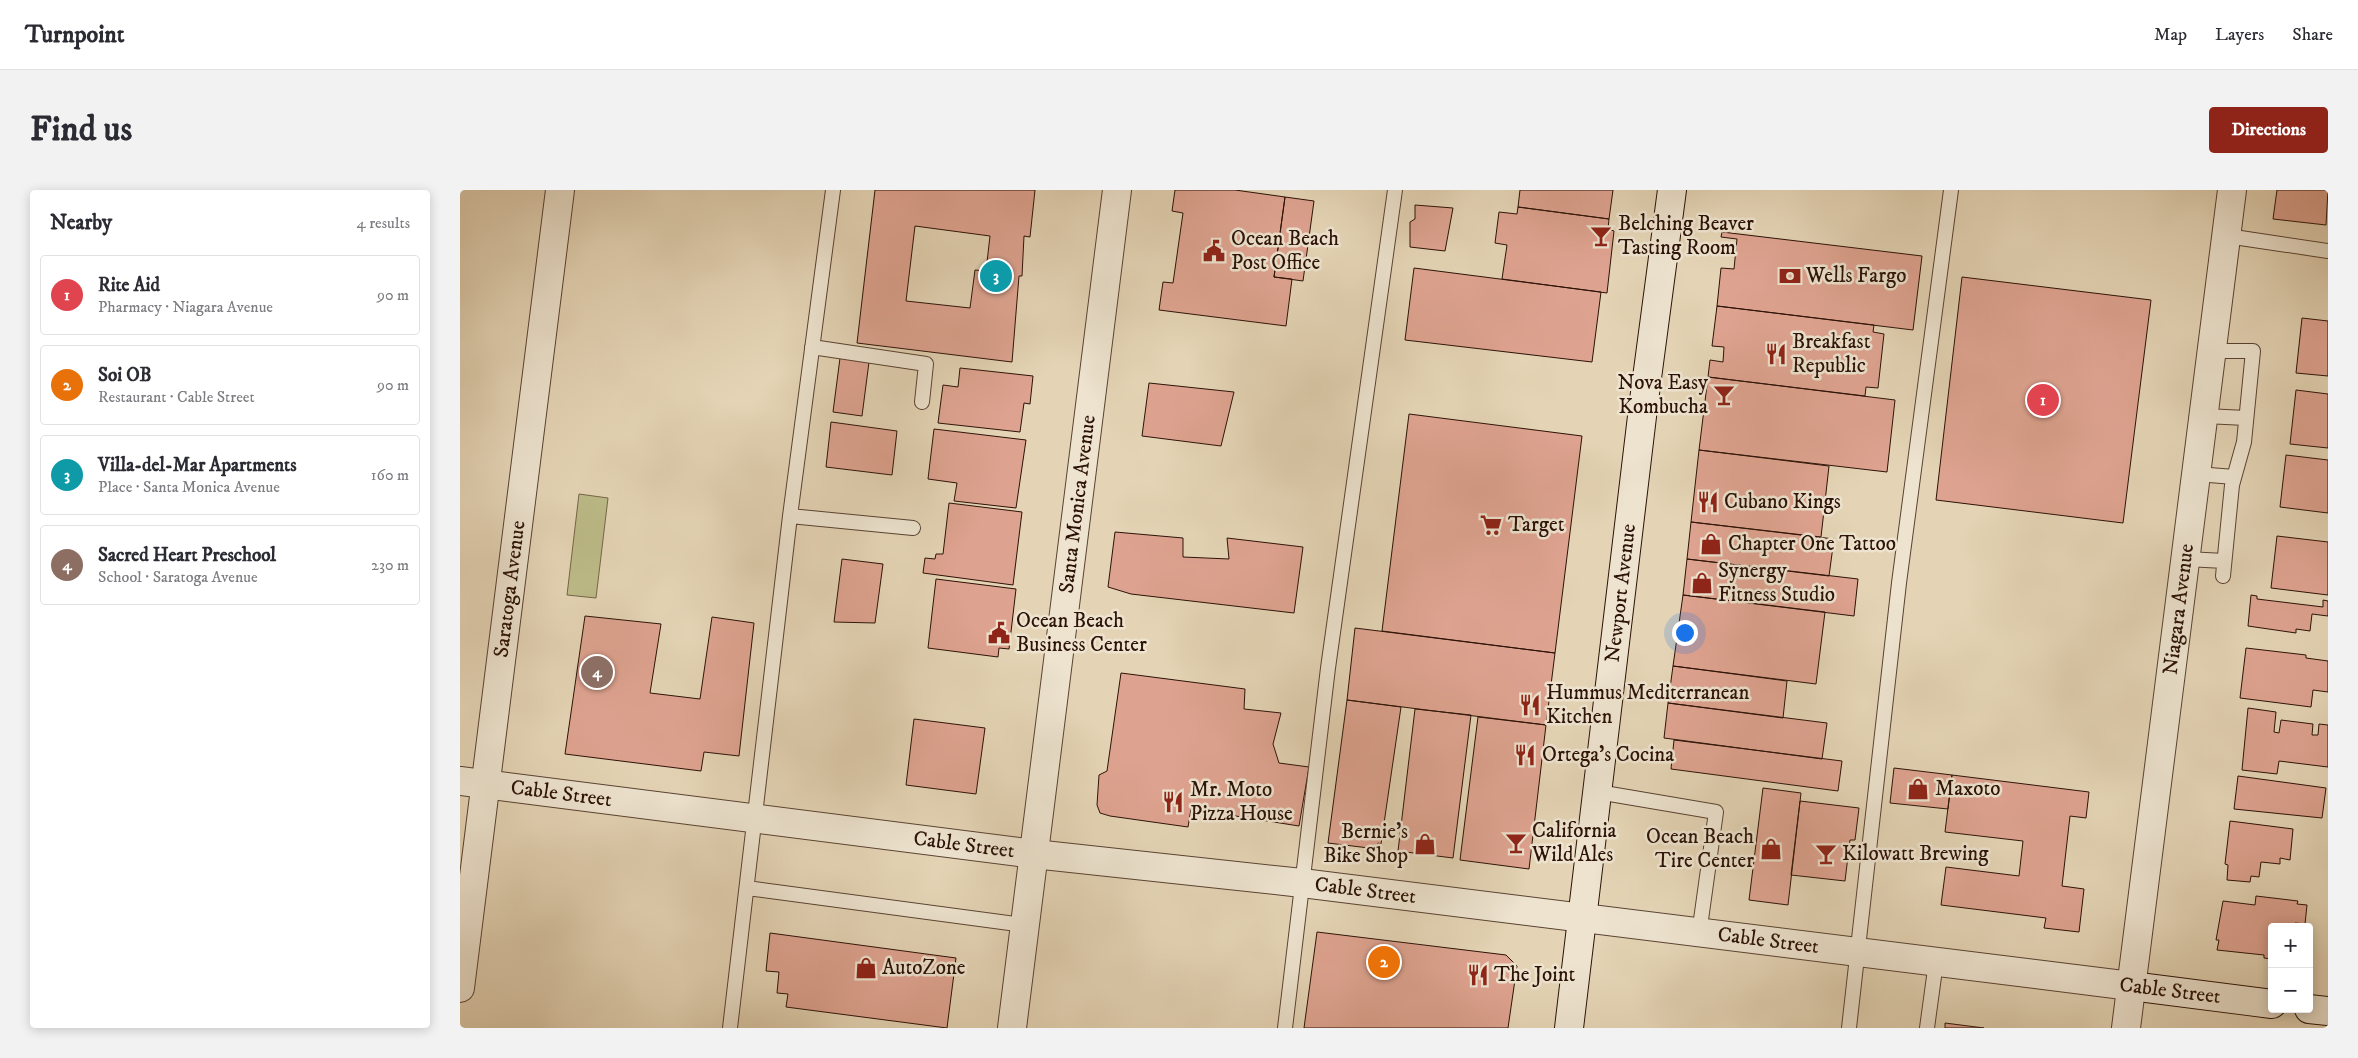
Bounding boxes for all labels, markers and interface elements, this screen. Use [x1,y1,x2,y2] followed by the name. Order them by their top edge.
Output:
[25,20,124,50] text: Turnpoint
[2154,24,2187,46] text: Map
[2215,24,2264,46] text: Layers
[2292,24,2333,46] text: Share
[2209,107,2328,153] button: Directions
[30,108,132,152] text: Find us
[50,210,112,236] text: Nearby
[1618,211,1754,261] place label: Belching Beaver Tasting Room
[357,213,410,233] text: 4 results
[1588,223,1614,249] bar icon: Belching Beaver Tasting Room
[1231,226,1339,276] place label: Ocean Beach Post Office
[1201,238,1227,264] public building icon: Ocean Beach Post Office
[980,257,1012,295] pin: 3
[1777,263,1803,289] bank icon: Wells Fargo
[1805,263,1906,289] place label: Wells Fargo
[98,274,160,297] text: Rite Aid
[64,285,70,305] text: 1
[377,285,409,305] text: 90 m
[98,297,273,317] text: Pharmacy · Niagara Avenue
[1792,329,1871,379] place label: Breakfast Republic
[1763,341,1789,367] restaurant icon: Breakfast Republic
[98,364,151,387] text: Soi OB
[1618,370,1709,420] place label: Nova Easy Kombucha
[63,375,71,395] text: 2
[377,375,409,395] text: 90 m
[2027,381,2059,419] pin: 1
[1711,382,1737,408] bar icon: Nova Easy Kombucha
[98,387,255,407] text: Restaurant · Cable Street
[1054,413,1102,595] street label: Santa Monica Avenue
[98,454,297,477] text: Villa-del-Mar Apartments
[64,465,70,485] text: 3
[371,465,409,485] text: 160 m
[98,477,280,497] text: Place · Santa Monica Avenue
[1695,489,1721,515] restaurant icon: Cubano Kings
[1724,489,1841,515] place label: Cubano Kings
[1478,512,1504,538] supermarket icon: Target
[1508,512,1565,538] place label: Target
[489,519,531,659] street label: Saratoga Avenue
[1600,522,1642,664] street label: Newport Avenue
[1698,531,1724,557] shop icon: Chapter One Tattoo
[1728,531,1896,557] place label: Chapter One Tattoo
[2158,542,2200,676] street label: Niagara Avenue
[98,544,276,567] text: Sacred Heart Preschool
[62,555,72,575] text: 4
[371,555,409,575] text: 230 m
[1718,558,1835,608] place label: Synergy Fitness Studio
[98,567,258,587] text: School · Saratoga Avenue
[1689,570,1715,596] shop icon: Synergy Fitness Studio
[1016,608,1147,658] place label: Ocean Beach Business Center
[986,620,1012,646] public building icon: Ocean Beach Business Center
[1672,620,1698,646] your location
[581,653,613,691] pin: 4
[1546,680,1749,730] place label: Hummus Mediterranean Kitchen
[1517,692,1543,718] restaurant icon: Hummus Mediterranean Kitchen
[1512,742,1538,768] restaurant icon: Ortega’s Cocina
[1542,742,1674,768] place label: Ortega’s Cocina
[509,775,614,813] street label: Cable Street
[1905,776,1931,802] shop icon: Maxoto
[1935,776,2001,802] place label: Maxoto
[1190,777,1293,827] place label: Mr. Moto Pizza House
[1160,789,1186,815] restaurant icon: Mr. Moto Pizza House
[1531,818,1617,868] place label: California Wild Ales
[1323,819,1408,869] place label: Bernie's Bike Shop
[1646,824,1754,874] place label: Ocean Beach Tire Center
[912,826,1016,864] street label: Cable Street
[1503,830,1529,856] bar icon: California Wild Ales
[1412,831,1438,857] shop icon: Bernie's Bike Shop
[1758,836,1784,862] shop icon: Ocean Beach Tire Center
[1813,841,1839,867] bar icon: Kilowatt Brewing
[1842,841,1989,867] place label: Kilowatt Brewing
[1313,872,1418,910] street label: Cable Street
[1716,922,1821,960] street label: Cable Street
[2268,923,2313,1013] map controls
[2268,923,2313,968] button: +
[1368,943,1400,981] pin: 2
[853,955,879,981] shop icon: AutoZone
[882,955,966,981] place label: AutoZone
[1465,962,1491,988] restaurant icon: The Joint
[1494,962,1576,988] place label: The Joint
[2268,968,2313,1013] button: −
[2118,972,2222,1010] street label: Cable Street

